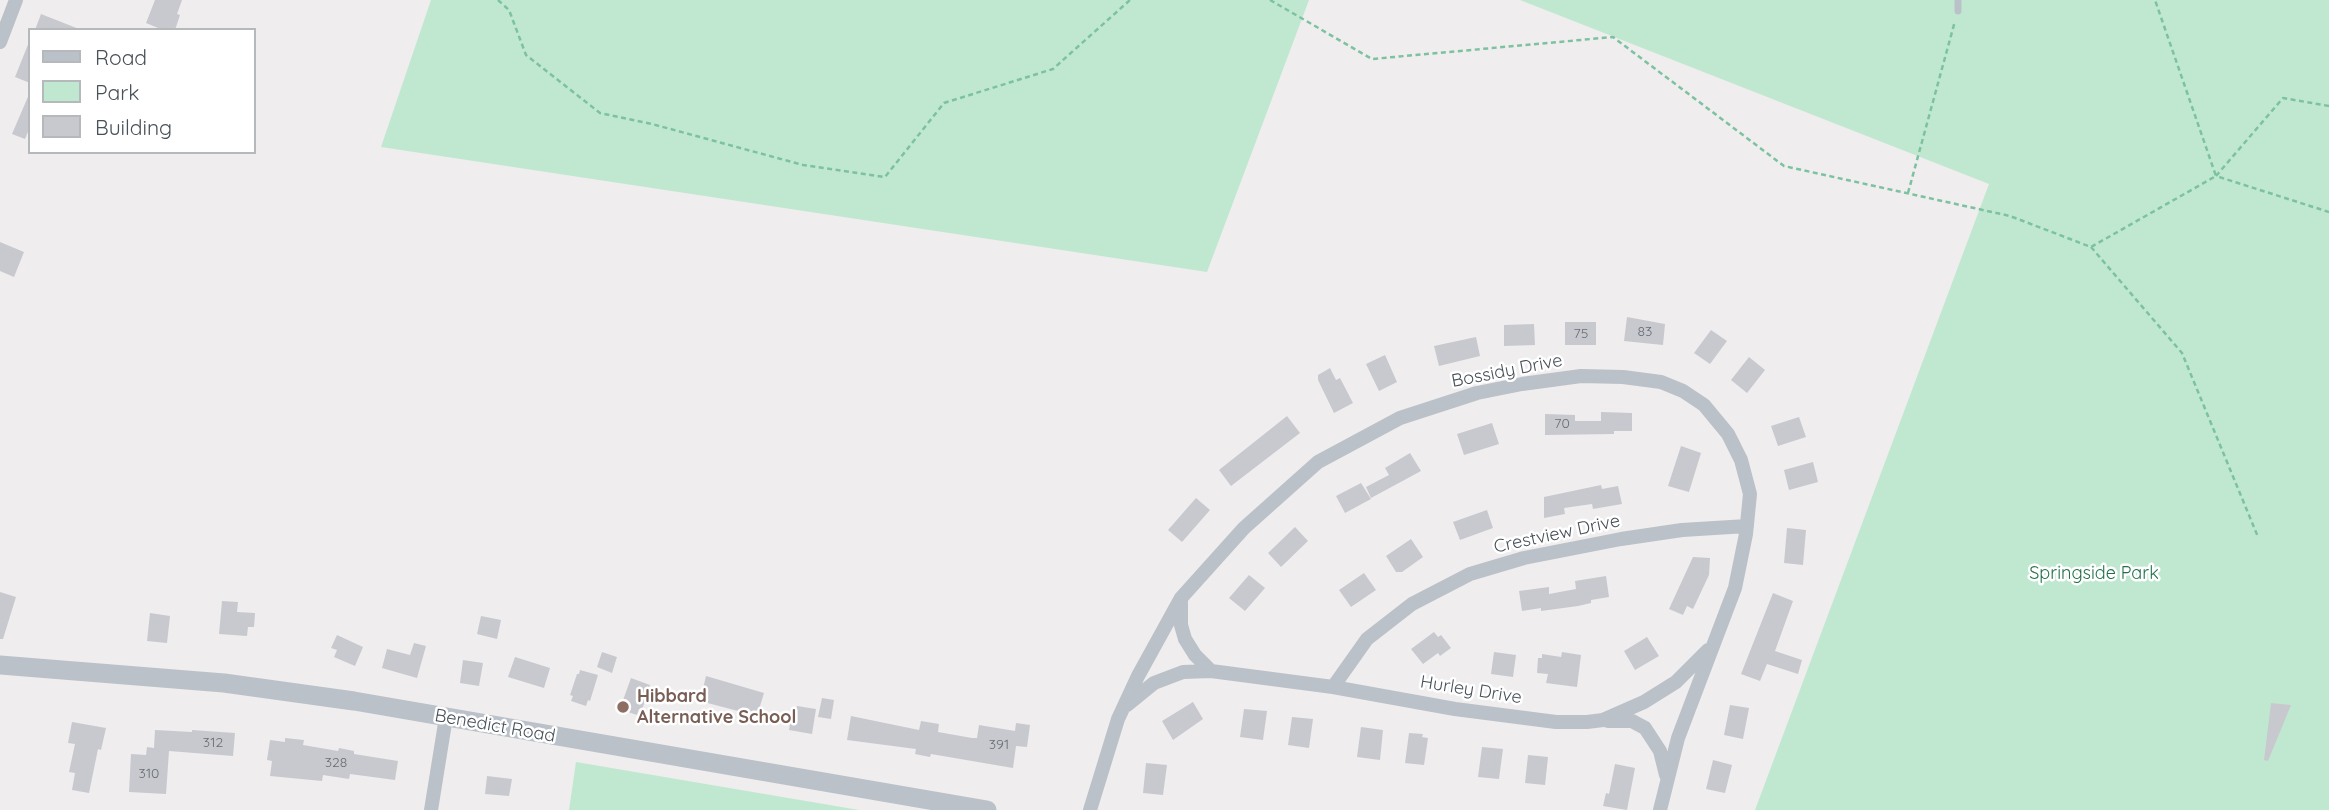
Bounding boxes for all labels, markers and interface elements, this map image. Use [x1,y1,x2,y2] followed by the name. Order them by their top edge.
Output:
[28,28,256,154] legend
[95,44,147,70] text: Road
[95,79,139,105] text: Park
[95,114,172,140] text: Building
[1638,324,1652,340] house number: 83
[1574,326,1588,342] house number: 75
[1450,350,1564,392] street label: Bossidy Drive
[1554,416,1570,432] house number: 70
[1492,510,1622,558] street label: Crestview Drive
[2029,563,2159,585] park label: Springside Park
[1419,671,1523,709] street label: Hurley Drive
[637,686,796,728] place label: Hibbard Alternative School
[615,699,631,715] marker: Hibbard Alternative School
[433,705,557,747] street label: Benedict Road
[203,735,223,751] house number: 312
[989,737,1009,753] house number: 391
[325,755,347,771] house number: 328
[139,766,159,782] house number: 310

